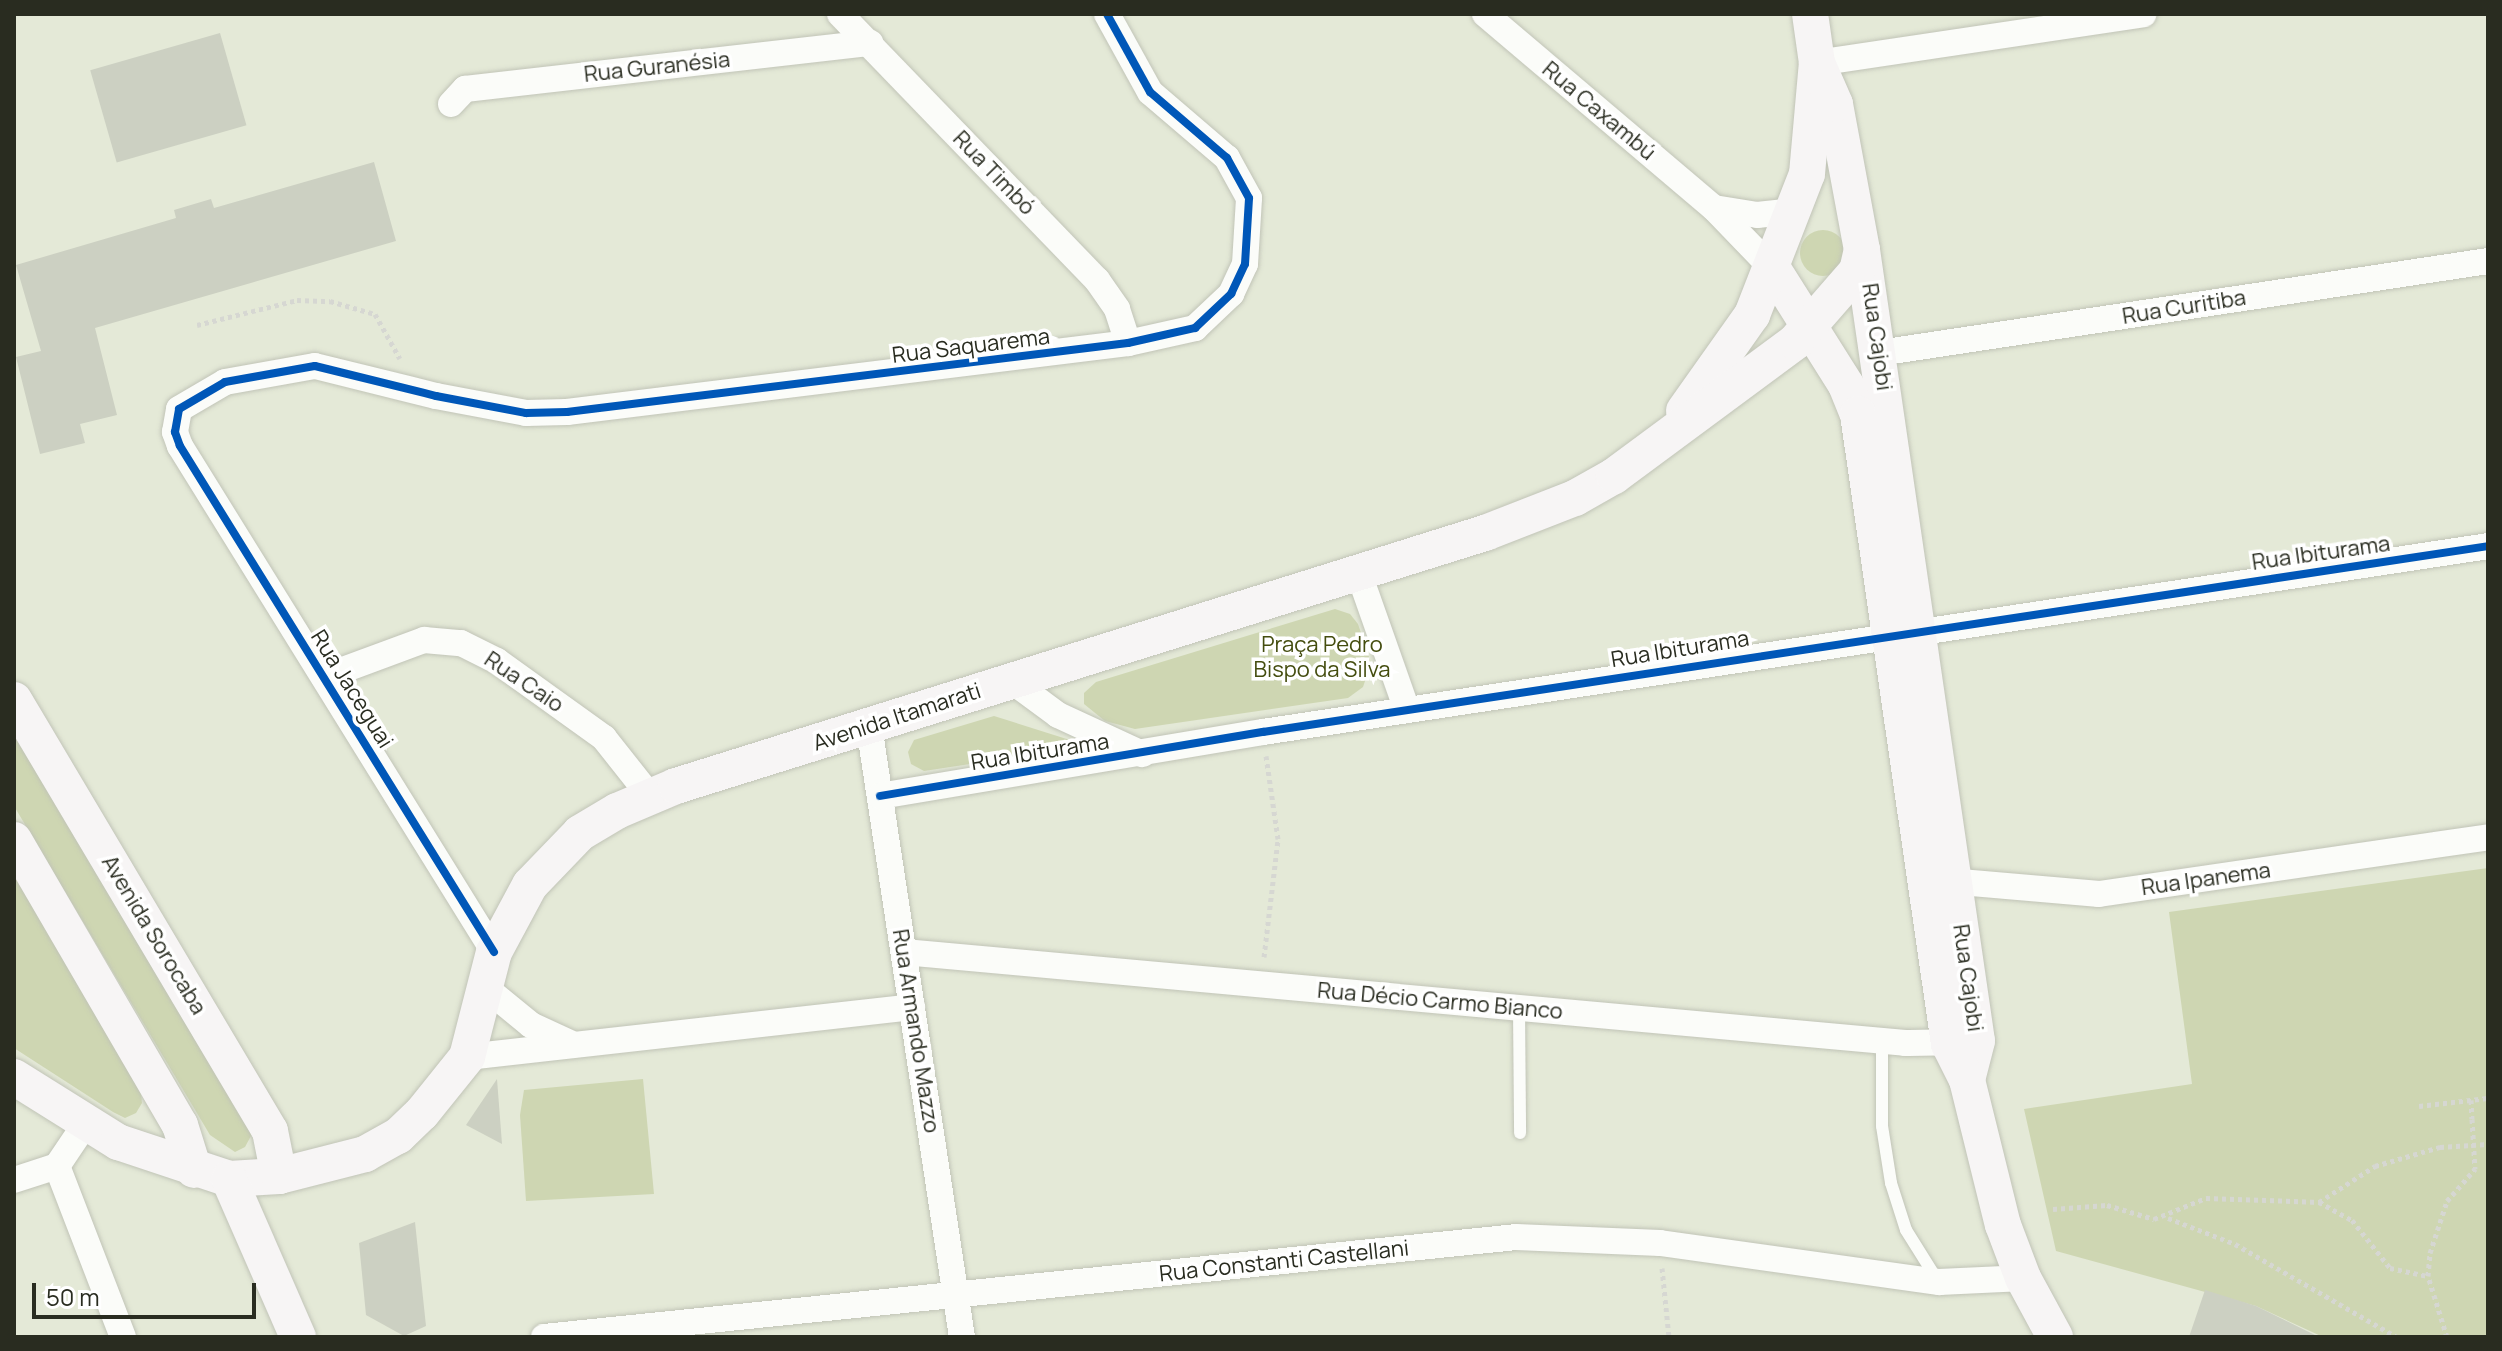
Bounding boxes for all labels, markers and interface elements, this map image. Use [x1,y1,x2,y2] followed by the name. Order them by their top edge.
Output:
[583,46,731,88] street label: Rua Guranésia
[1537,56,1661,166] street label: Rua Caxambú
[948,126,1040,220] street label: Rua Timbó
[1856,282,1898,392] street label: Rua Cajobi
[2120,284,2248,330] street label: Rua Curitiba
[891,323,1051,369] street label: Rua Saquarema
[2250,530,2392,576] street label: Rua Ibiturama
[305,625,399,753] street label: Rua Jaceguai
[1609,625,1751,673] street label: Rua Ibiturama
[1254,631,1390,682] park label: Praça Pedro Bispo da Silva
[479,646,569,718] street label: Rua Caio
[810,677,984,757] street label: Avenida Itamarati
[969,728,1111,776] street label: Rua Ibiturama
[96,851,212,1019] street label: Avenida Sorocaba
[2140,857,2272,901] street label: Rua Ipanema
[1947,923,1989,1033] street label: Rua Cajobi
[887,927,945,1135] street label: Rua Armando Mazzo
[1316,977,1564,1025] street label: Rua Décio Carmo Bianco
[1158,1235,1410,1287] street label: Rua Constanti Castellani
[36,1267,260,1317] scale bar
[46,1280,100,1313] text: 50 m

